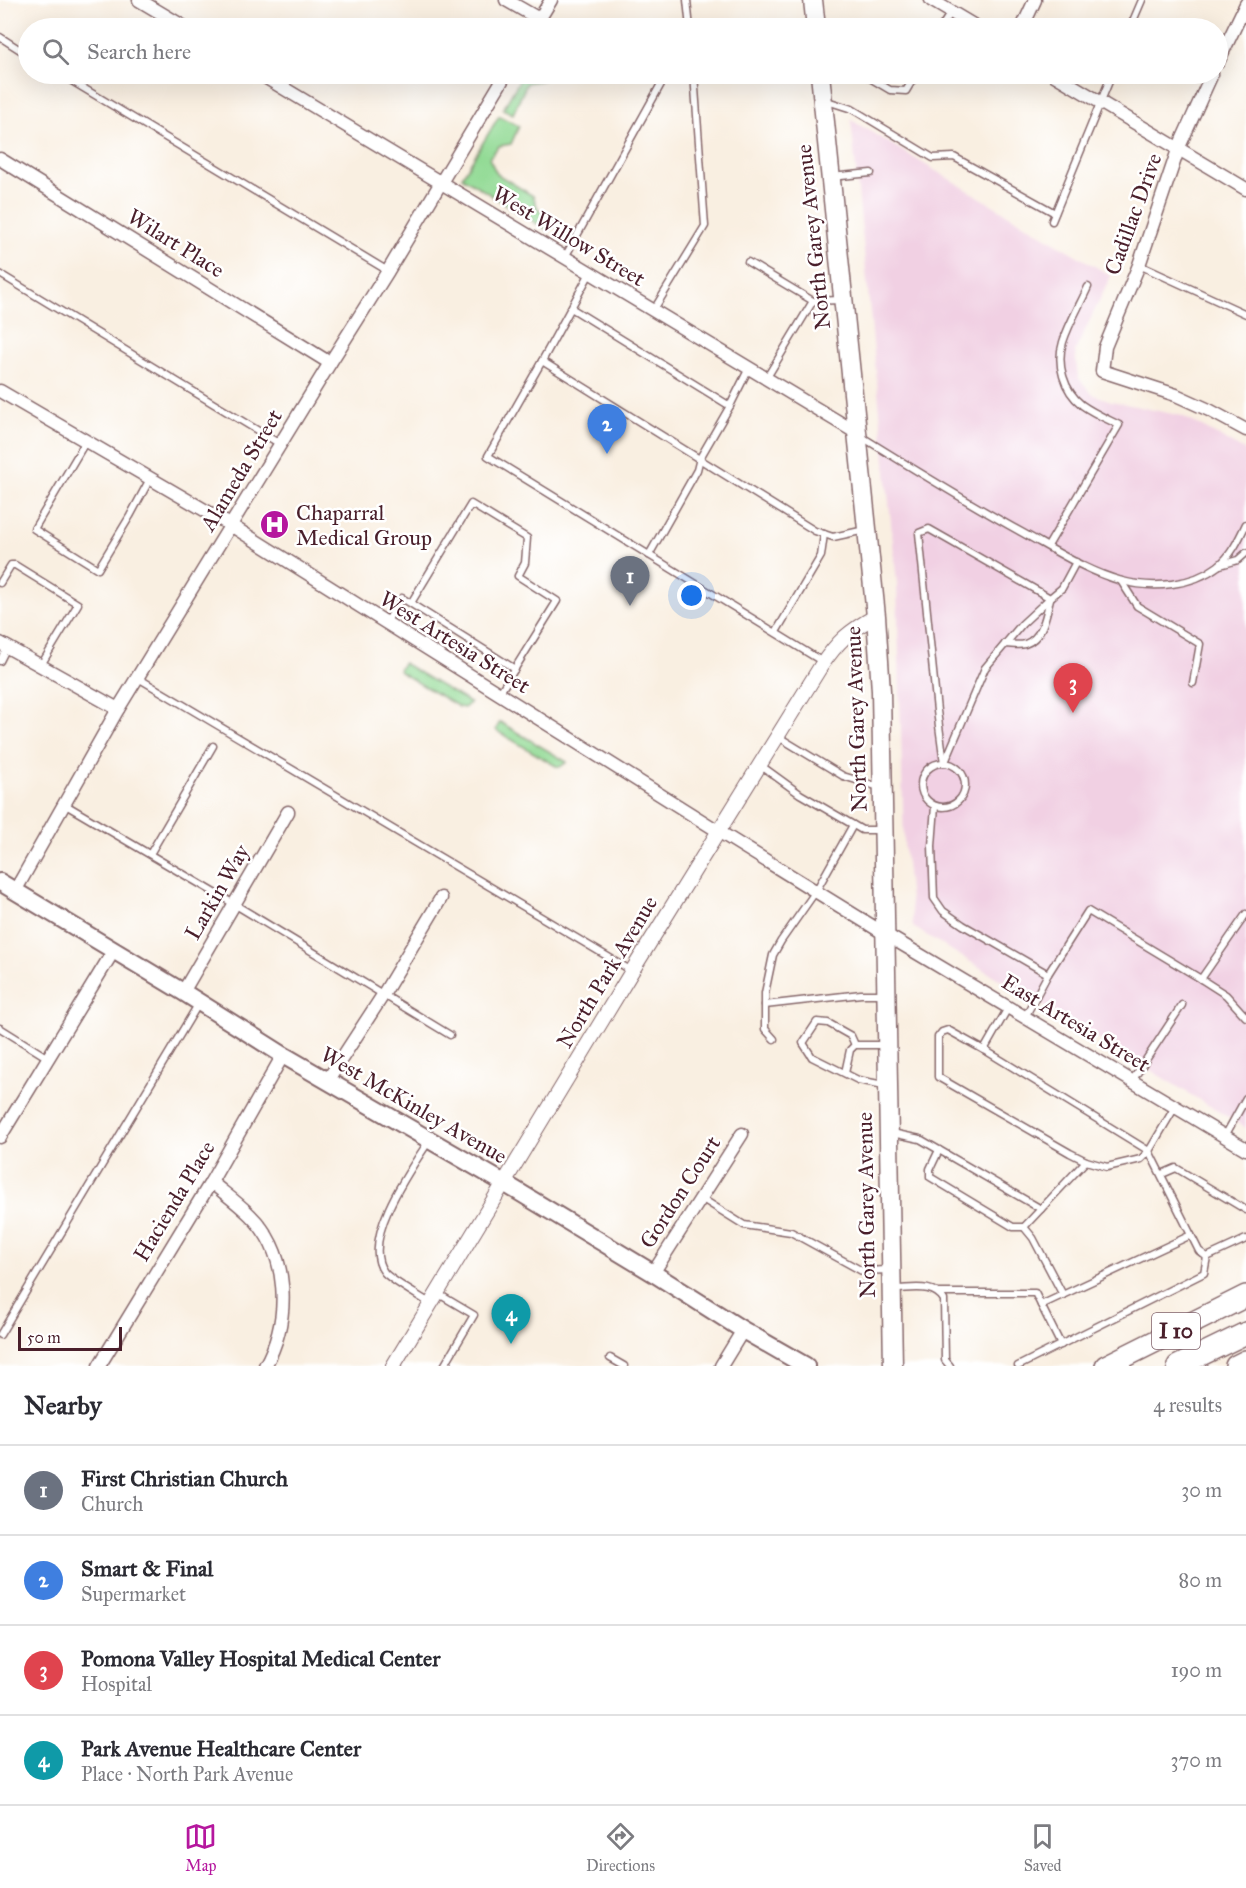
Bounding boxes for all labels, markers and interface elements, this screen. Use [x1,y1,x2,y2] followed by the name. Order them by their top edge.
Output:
[18,18,1228,84] search box
[39,35,72,68] icon: search
[87,38,191,65] text: Search here
[790,143,836,331] street label: North Garey Avenue
[1099,149,1167,279] street label: Cadillac Drive
[488,180,650,292] street label: West Willow Street
[123,203,229,283] street label: Wilart Place
[194,404,288,537] street label: Alameda Street
[588,404,626,454] pin: 2
[296,499,432,551] place label: Chaparral Medical Group
[259,509,291,541] hospital icon: Chaparral Medical Group
[610,556,650,606] pin: 1
[677,581,706,610] your location
[375,585,535,699] street label: West Artesia Street
[839,626,873,812] street label: North Garey Avenue
[1054,664,1092,713] pin: 3
[179,839,255,945] street label: Larkin Way
[551,891,663,1053] street label: North Park Avenue
[997,968,1155,1078] street label: East Artesia Street
[316,1041,512,1169] street label: West McKinley Avenue
[851,1112,881,1298] street label: North Garey Avenue
[634,1131,726,1253] street label: Gordon Court
[127,1136,221,1266] street label: Hacienda Place
[492,1294,530,1344] pin: 4
[1152,1313,1200,1349] road number: I 10
[18,1324,122,1352] scale bar
[27,1328,61,1347] text: 50 m
[24,1389,102,1421] text: Nearby
[1153,1393,1222,1417] text: 4 results
[81,1465,288,1492] text: First Christian Church
[40,1478,47,1502] text: 1
[1181,1478,1222,1502] text: 30 m
[81,1492,143,1516] text: Church
[81,1555,213,1582] text: Smart & Final
[39,1568,48,1592] text: 2
[1179,1568,1222,1592] text: 80 m
[81,1582,186,1606] text: Supermarket
[81,1645,440,1672] text: Pomona Valley Hospital Medical Center
[40,1658,48,1682] text: 3
[1171,1658,1222,1682] text: 190 m
[81,1672,152,1696] text: Hospital
[81,1735,361,1762] text: Park Avenue Healthcare Center
[38,1748,49,1772] text: 4
[1171,1748,1222,1772] text: 370 m
[81,1762,293,1786] text: Place · North Park Avenue
[184,1820,217,1875] tab: Map
[586,1820,655,1875] tab: Directions
[1024,1820,1062,1875] tab: Saved

